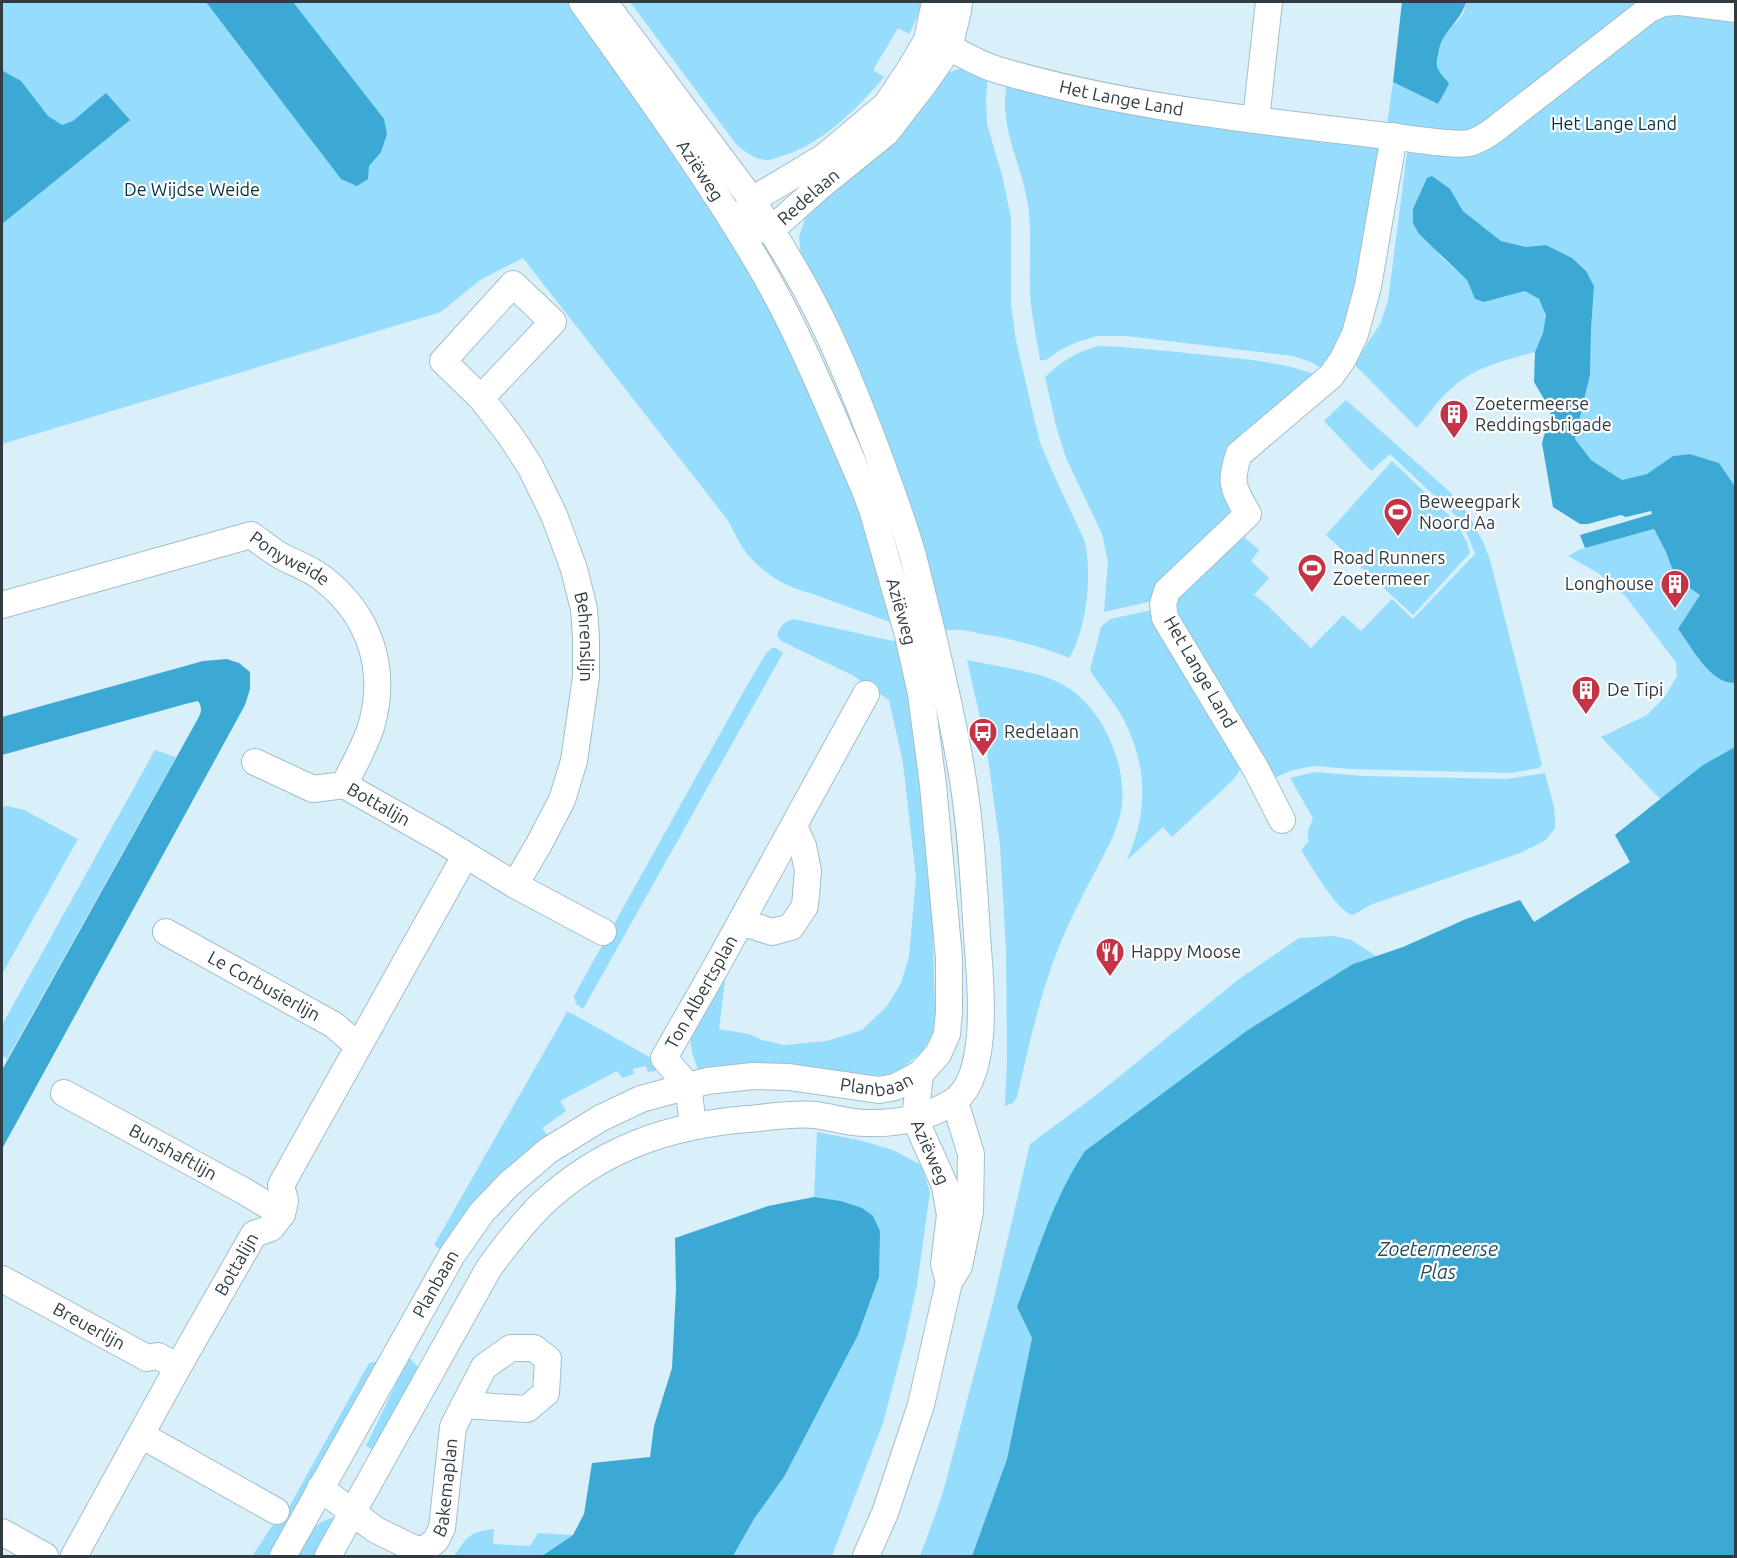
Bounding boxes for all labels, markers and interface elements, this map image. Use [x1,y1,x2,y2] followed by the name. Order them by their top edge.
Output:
[1058,76,1185,119] street label: Het Lange Land
[1551,113,1677,133] park label: Het Lange Land
[673,136,728,204] street label: Aziëweg
[773,164,843,228] street label: Redelaan
[124,179,260,199] park label: De Wijdse Weide
[1475,393,1612,434] place label: Zoetermeerse Reddingsbrigade
[1438,398,1470,440] building icon: Zoetermeerse Reddingsbrigade
[1419,491,1520,532] place label: Beweegpark Noord Aa
[1382,496,1414,538] sports icon: Beweegpark Noord Aa
[246,527,334,589] street label: Ponyweide
[1333,547,1445,588] place label: Road Runners Zoetermeer
[1296,552,1328,594] sports icon: Road Runners Zoetermeer
[1659,568,1691,610] building icon: Longhouse
[1565,573,1654,593] place label: Longhouse
[883,575,921,647] street label: Aziëweg
[571,590,597,682] street label: Behrenslijn
[1161,612,1241,731] street label: Het Lange Land
[1570,674,1602,716] building icon: De Tipi
[1607,679,1663,699] place label: De Tipi
[967,716,999,758] bus stop icon: Redelaan
[1004,721,1079,741] place label: Redelaan
[344,778,414,829] street label: Bottalijn
[660,931,741,1052] street label: Ton Albertsplan
[1094,936,1126,978] restaurant icon: Happy Moose
[1131,941,1241,961] place label: Happy Moose
[205,946,324,1024] street label: Le Corbusierlijn
[839,1069,916,1100] street label: Planbaan
[908,1116,954,1187] street label: Aziëweg
[126,1119,221,1183] street label: Bunshaftlijn
[210,1229,262,1299] street label: Bottalijn
[1377,1237,1498,1283] water label: Zoetermeerse Plas
[408,1246,462,1321] street label: Planbaan
[50,1298,129,1353] street label: Breuerlijn
[428,1437,461,1540] street label: Bakemaplan

